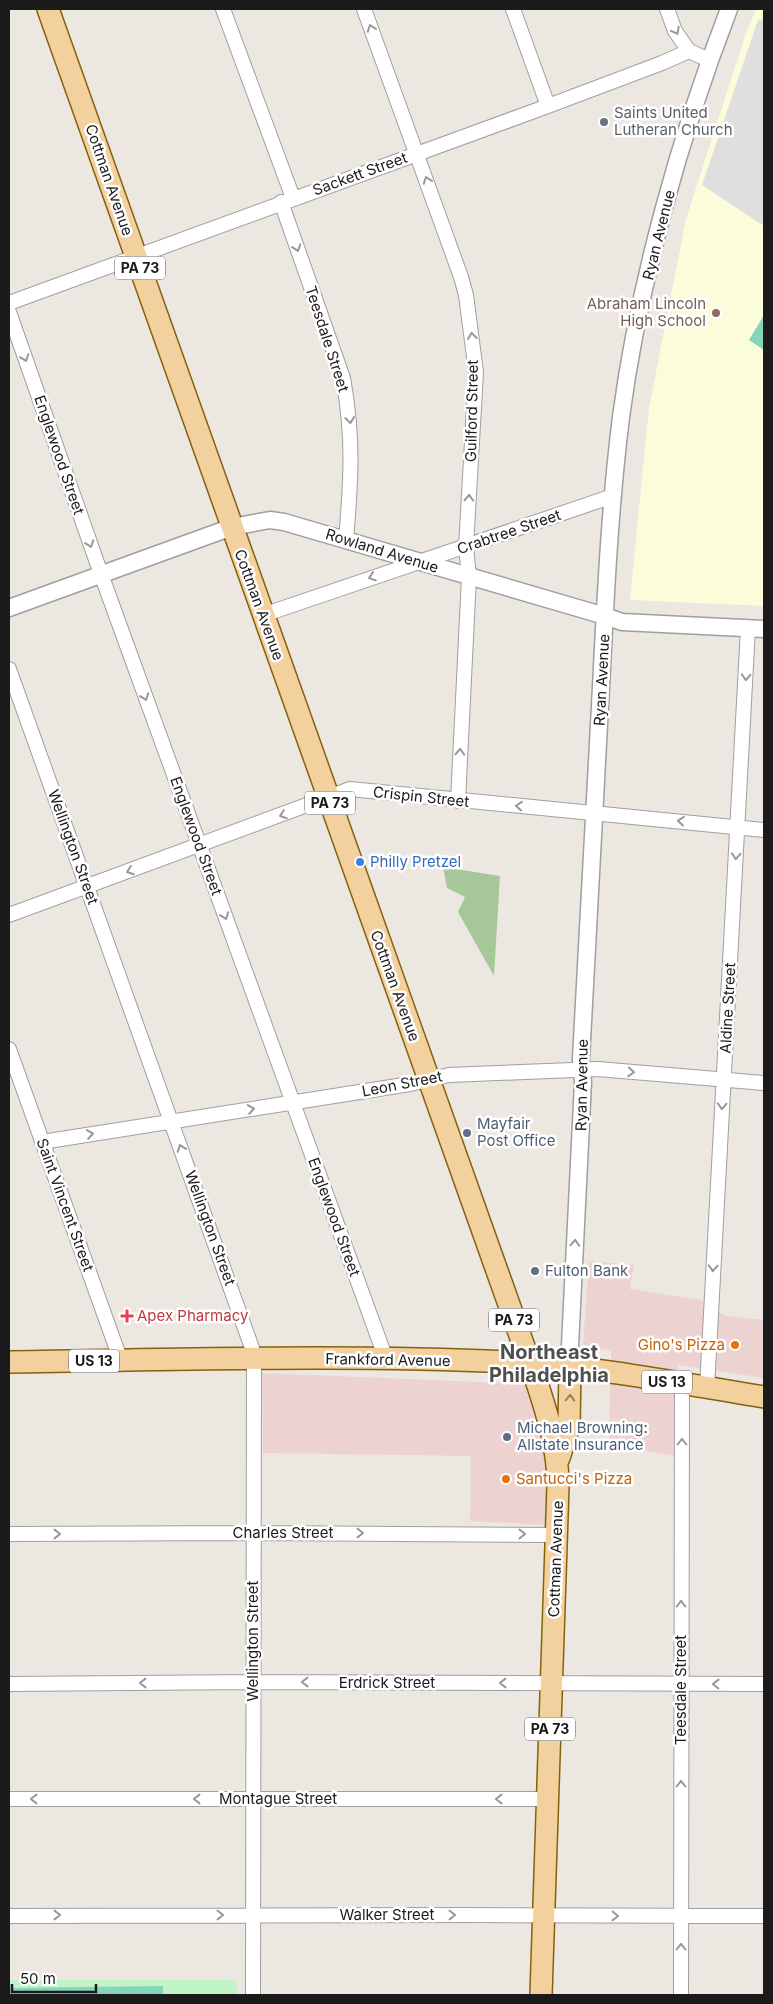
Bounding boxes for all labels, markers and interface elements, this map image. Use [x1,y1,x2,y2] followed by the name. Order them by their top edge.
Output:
[367,24,377,33] one-way arrow
[670,25,680,34] one-way arrow
[614,103,733,139] place label: Saints United Lutheran Church
[598,116,610,128] marker: Saints United Lutheran Church
[81,122,137,238] street label: Cottman Avenue
[310,148,410,199] street label: Sackett Street
[423,177,433,185] one-way arrow
[638,188,679,282] street label: Ryan Avenue
[291,244,301,252] one-way arrow
[115,256,165,280] road number: PA 73
[301,283,354,394] street label: Teesdale Street
[587,294,706,330] place label: Abraham Lincoln High School
[710,307,722,319] marker: Abraham Lincoln High School
[467,332,477,340] one-way arrow
[19,353,29,362] one-way arrow
[461,359,482,462] street label: Guilford Street
[30,393,89,517] street label: Englewood Street
[344,416,355,424] one-way arrow
[464,494,475,502] one-way arrow
[454,505,563,558] street label: Crabtree Street
[323,524,441,577] street label: Rowland Avenue
[84,540,94,548] one-way arrow
[231,547,288,663] street label: Cottman Avenue
[369,572,377,582] one-way arrow
[590,633,613,727] street label: Ryan Avenue
[740,673,751,681] one-way arrow
[139,693,149,701] one-way arrow
[455,748,466,756] one-way arrow
[166,774,227,898] street label: Englewood Street
[372,782,470,811] street label: Crispin Street
[44,787,103,907] street label: Wellington Street
[305,791,355,814] road number: PA 73
[515,801,523,812] one-way arrow
[279,808,288,819] one-way arrow
[677,816,685,827] one-way arrow
[370,852,461,871] place label: Philly Pretzel
[730,853,741,861] one-way arrow
[354,856,366,868] marker: Philly Pretzel
[126,865,135,875] one-way arrow
[219,911,229,920] one-way arrow
[367,928,424,1044] street label: Cottman Avenue
[716,962,739,1054] street label: Aldine Street
[571,1039,592,1131] street label: Ryan Avenue
[360,1066,444,1101] street label: Leon Street
[628,1066,636,1077] one-way arrow
[717,1102,728,1110] one-way arrow
[247,1105,255,1115] one-way arrow
[477,1114,555,1150] place label: Mayfair Post Office
[461,1127,473,1139] marker: Mayfair Post Office
[86,1130,95,1140] one-way arrow
[33,1136,98,1274] street label: Saint Vincent Street
[177,1144,187,1153] one-way arrow
[304,1155,365,1279] street label: Englewood Street
[181,1168,240,1288] street label: Wellington Street
[570,1239,581,1247] one-way arrow
[545,1261,629,1280] place label: Fulton Bank
[708,1264,719,1272] one-way arrow
[529,1265,541,1277] marker: Fulton Bank
[137,1306,249,1325] place label: Apex Pharmacy
[489,1308,539,1332] road number: PA 73
[121,1310,133,1322] marker: Apex Pharmacy
[638,1335,725,1354] place label: Gino's Pizza
[729,1339,741,1351] marker: Gino's Pizza
[489,1340,609,1387] district label: Northeast Philadelphia
[325,1349,451,1370] street label: Frankford Avenue
[69,1350,119,1372] road number: US 13
[642,1370,692,1394] road number: US 13
[564,1394,575,1402] one-way arrow
[517,1418,648,1454] place label: Michael Browning: Allstate Insurance
[501,1431,513,1443] marker: Michael Browning: Allstate Insurance
[677,1437,687,1445] one-way arrow
[516,1469,632,1488] place label: Santucci's Pizza
[500,1473,512,1485] marker: Santucci's Pizza
[544,1500,567,1618] street label: Cottman Avenue
[233,1523,334,1542] street label: Charles Street
[356,1528,364,1538] one-way arrow
[54,1529,62,1539] one-way arrow
[519,1529,527,1539] one-way arrow
[243,1580,262,1701] street label: Wellington Street
[676,1600,687,1608] one-way arrow
[671,1635,690,1745] street label: Teesdale Street
[339,1673,435,1692] street label: Erdrick Street
[301,1677,309,1687] one-way arrow
[139,1678,146,1688] one-way arrow
[499,1678,506,1688] one-way arrow
[711,1679,719,1689] one-way arrow
[525,1718,575,1740] road number: PA 73
[676,1780,686,1788] one-way arrow
[219,1789,337,1808] street label: Montague Street
[30,1794,38,1804] one-way arrow
[192,1794,200,1804] one-way arrow
[495,1794,502,1804] one-way arrow
[340,1905,435,1924] street label: Walker Street
[54,1910,62,1921] one-way arrow
[216,1910,224,1920] one-way arrow
[449,1910,457,1920] one-way arrow
[611,1911,619,1922] one-way arrow
[676,1942,686,1950] one-way arrow
[12,1962,96,1994] scale bar
[20,1969,56,1988] text: 50 m

